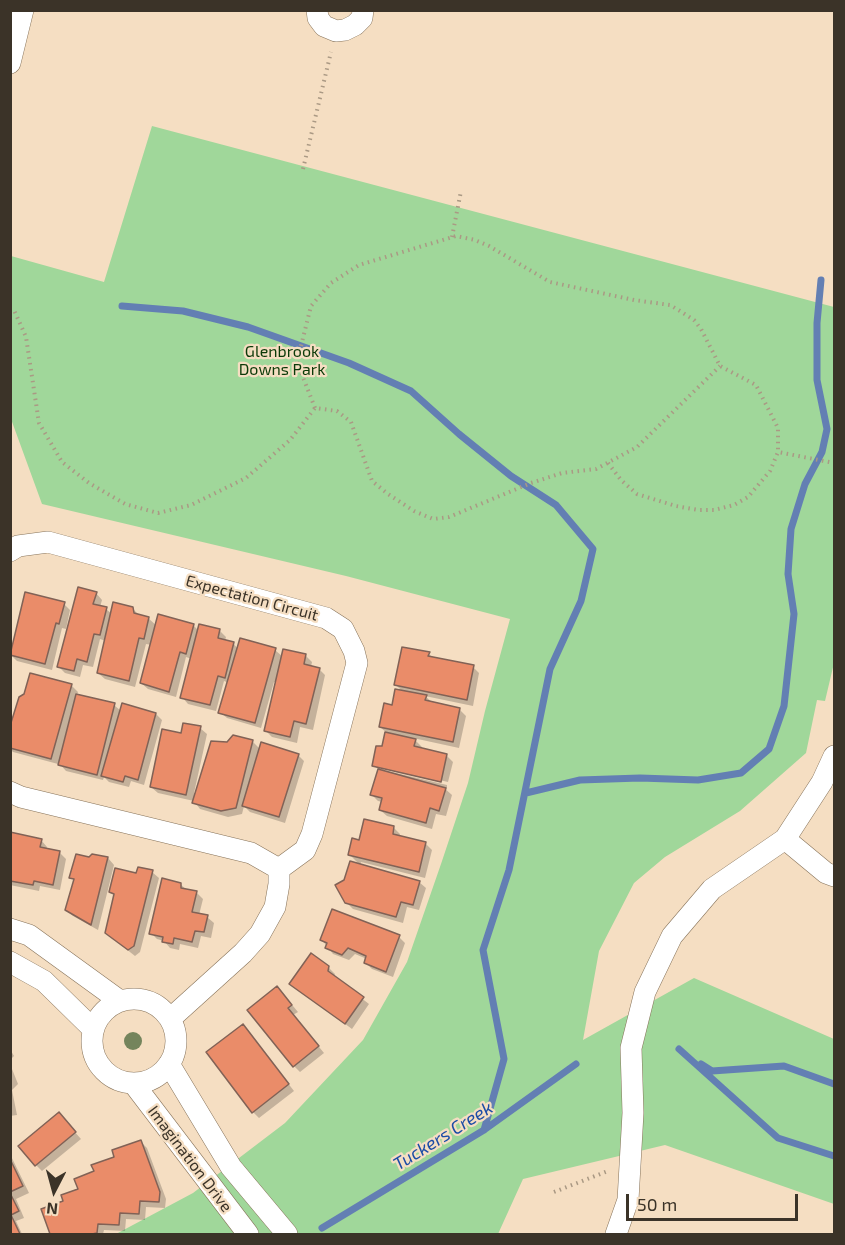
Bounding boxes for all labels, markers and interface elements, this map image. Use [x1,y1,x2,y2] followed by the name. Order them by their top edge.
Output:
[239,342,325,380] park label: Glenbrook Downs Park
[184,571,320,625] street label: Expectation Circuit
[389,1097,497,1175] water label: Tuckers Creek
[144,1102,236,1216] street label: Imagination Drive
[24,1161,84,1221] north arrow
[629,1182,802,1220] scale bar
[637,1193,677,1215] text: 50 m
[45,1199,59,1219] text: N

